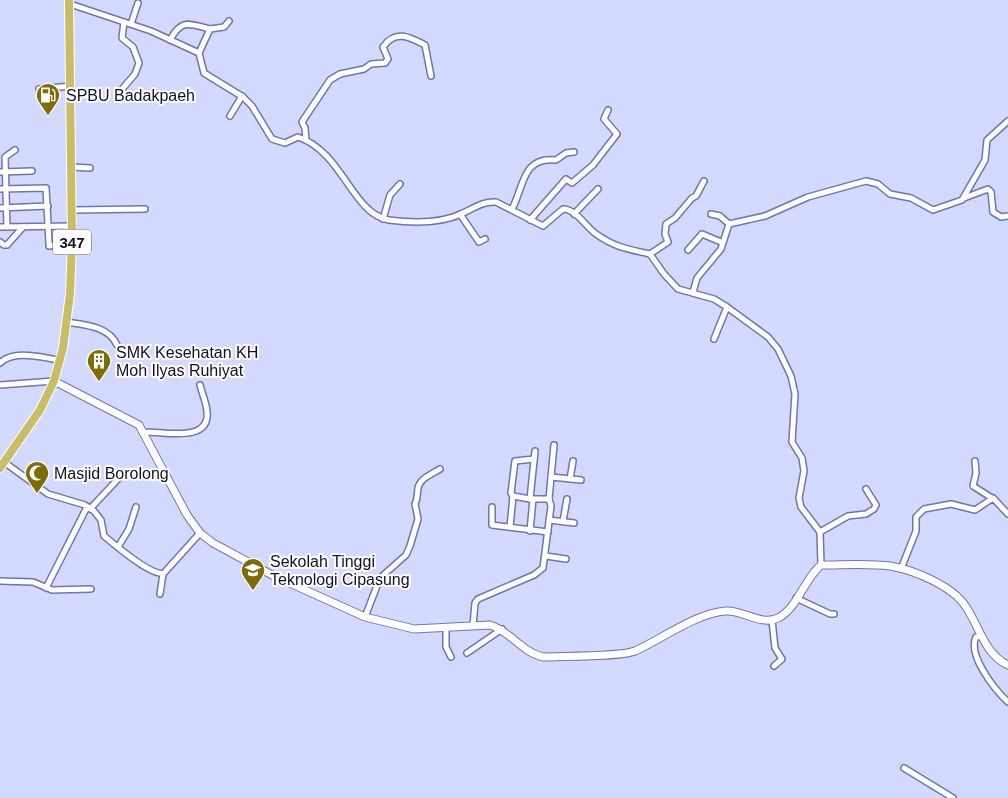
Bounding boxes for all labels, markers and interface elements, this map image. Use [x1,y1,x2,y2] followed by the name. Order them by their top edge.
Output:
[35,82,61,116] fuel station icon: SPBU Badakpaeh
[66,87,195,104] place label: SPBU Badakpaeh
[53,230,91,254] road number: 347
[116,344,258,379] place label: SMK Kesehatan KH Moh Ilyas Ruhiyat
[86,348,112,382] building icon: SMK Kesehatan KH Moh Ilyas Ruhiyat
[24,460,50,494] mosque icon: Masjid Borolong
[54,465,169,482] place label: Masjid Borolong
[270,553,410,588] place label: Sekolah Tinggi Teknologi Cipasung
[240,557,266,591] school or university icon: Sekolah Tinggi Teknologi Cipasung

